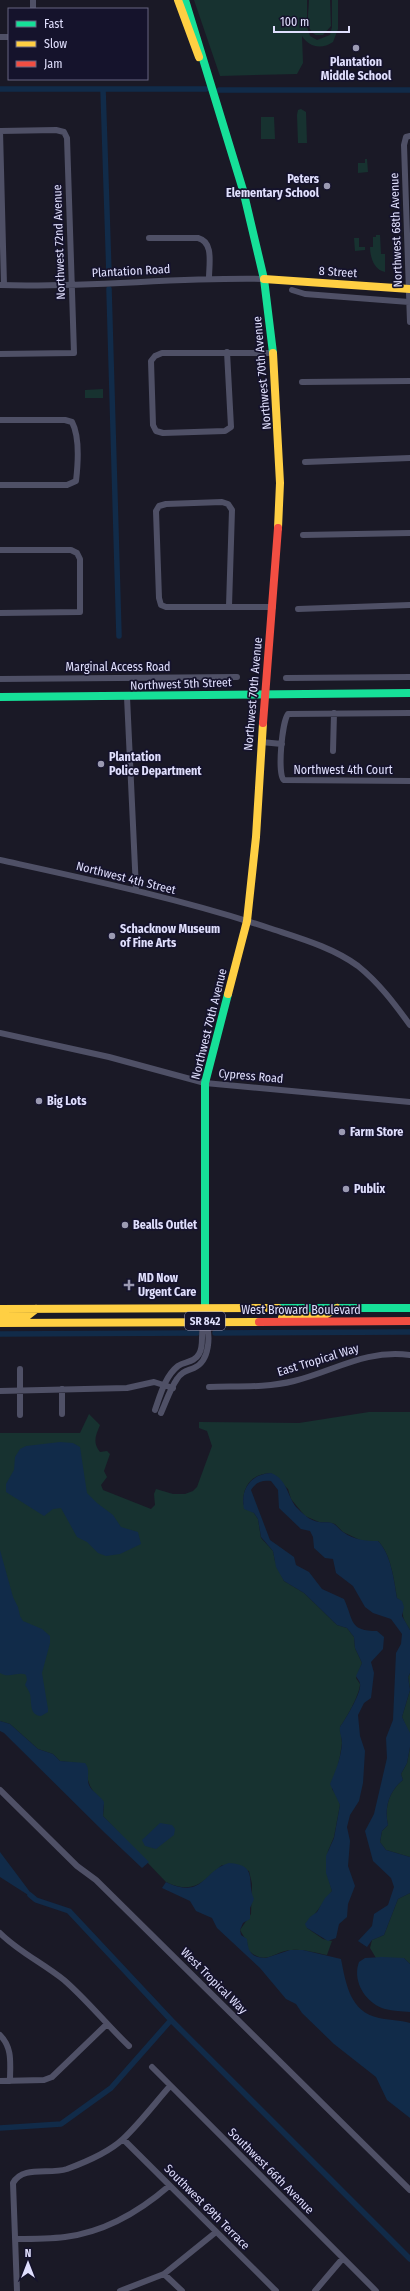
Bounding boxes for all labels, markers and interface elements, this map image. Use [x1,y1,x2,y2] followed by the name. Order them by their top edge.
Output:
[8,8,148,80] legend
[274,8,349,34] scale bar
[280,15,309,29] text: 100 m
[44,17,63,31] text: Fast
[44,37,67,51] text: Slow
[351,43,361,53] marker: Plantation Middle School
[321,55,392,83] place label: Plantation Middle School
[44,57,62,71] text: Jam
[226,172,320,200] place label: Peters Elementary School
[387,172,405,288] street label: Northwest 68th Avenue
[322,181,332,191] marker: Peters Elementary School
[50,184,68,300] street label: Northwest 72nd Avenue
[91,262,171,280] street label: Plantation Road
[318,264,358,280] street label: 8 Street
[250,316,274,430] street label: Northwest 70th Avenue
[241,637,265,751] street label: Northwest 70th Avenue
[65,660,171,674] street label: Marginal Access Road
[130,675,232,693] street label: Northwest 5th Street
[109,750,202,778] place label: Plantation Police Department
[96,759,106,769] marker: Plantation Police Department
[293,763,393,777] street label: Northwest 4th Court
[75,859,177,897] street label: Northwest 4th Street
[120,922,220,950] place label: Schacknow Museum of Fine Arts
[107,931,117,941] marker: Schacknow Museum of Fine Arts
[188,967,230,1081] street label: Northwest 70th Avenue
[218,1066,284,1086] street label: Cypress Road
[47,1094,87,1108] place label: Big Lots
[34,1096,44,1106] marker: Big Lots
[350,1125,403,1139] place label: Farm Store
[337,1127,347,1137] marker: Farm Store
[354,1182,385,1196] place label: Publix
[341,1184,351,1194] marker: Publix
[133,1218,198,1232] place label: Bealls Outlet
[120,1220,130,1230] marker: Bealls Outlet
[138,1271,196,1299] place label: MD Now Urgent Care
[123,1279,135,1291] marker: MD Now Urgent Care
[241,1303,361,1317] street label: West Broward Boulevard
[185,1312,225,1330] road number: SR 842
[276,1341,361,1379] street label: East Tropical Way
[178,1945,250,2017] street label: West Tropical Way
[225,2125,317,2217] street label: Southwest 66th Avenue
[162,2162,253,2253] street label: Southwest 69th Terrace
[8,2243,48,2283] north arrow
[25,2247,31,2260] text: N

